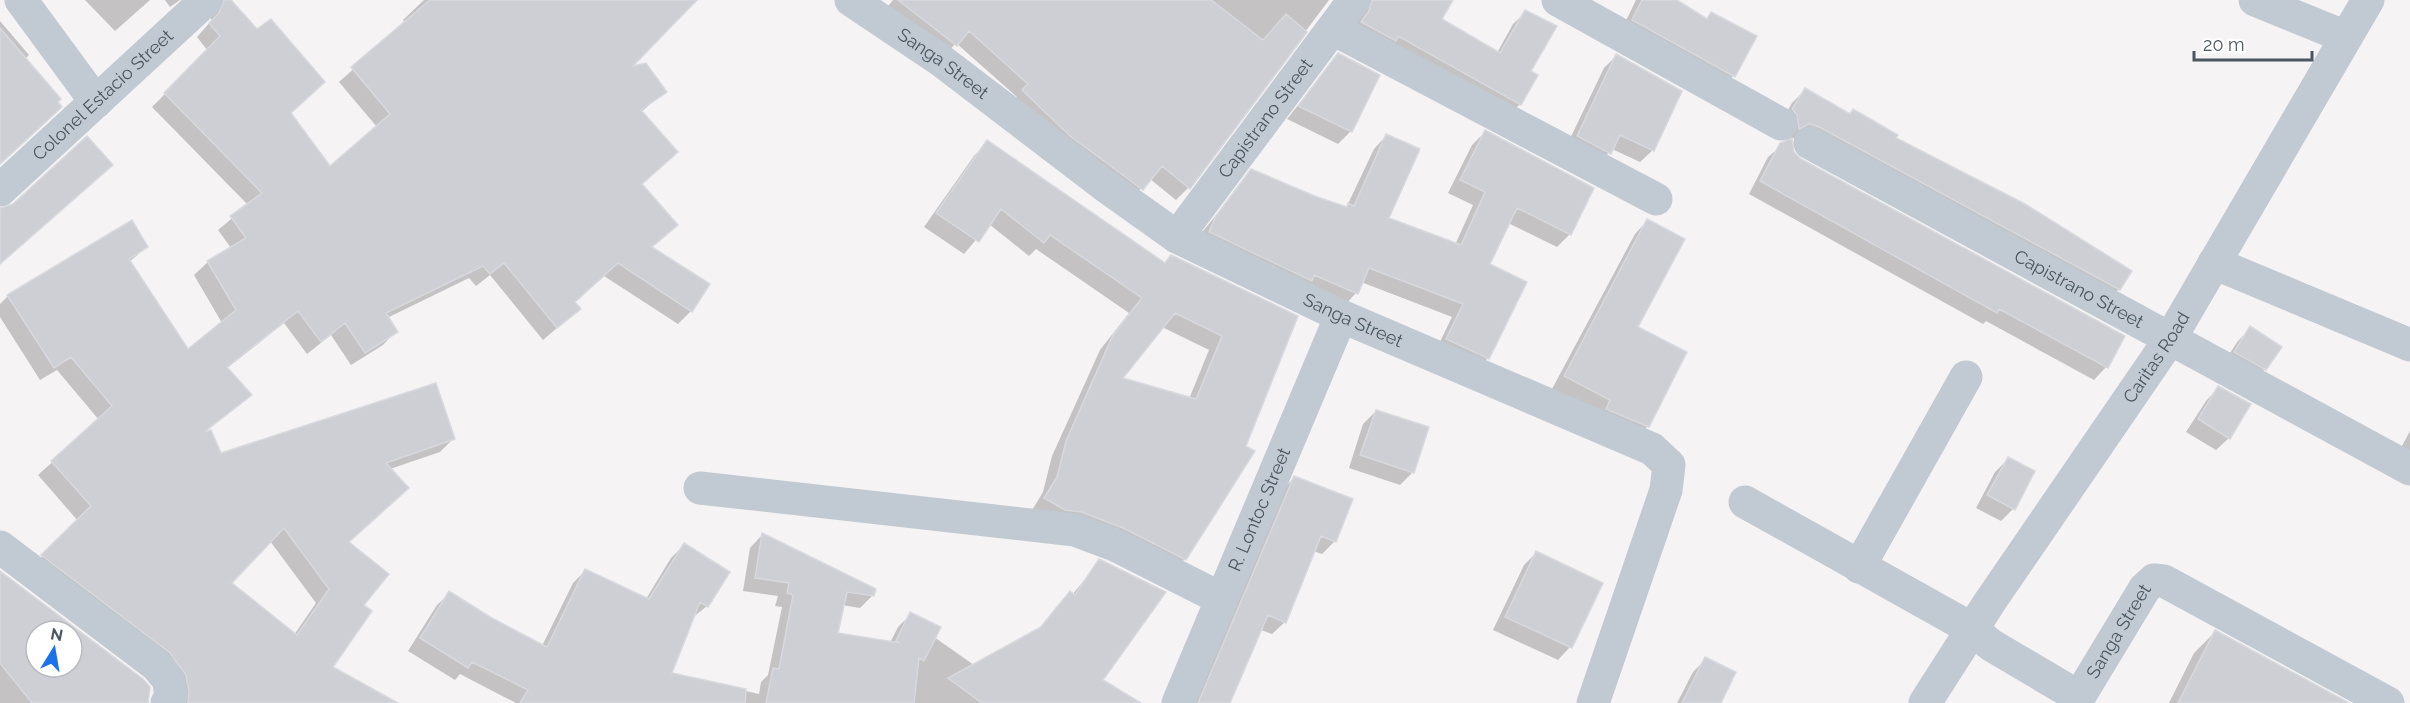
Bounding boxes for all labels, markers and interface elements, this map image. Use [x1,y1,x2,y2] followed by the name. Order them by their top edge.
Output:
[894,24,993,103] street label: Sanga Street
[2194,24,2312,62] scale bar
[28,25,177,165] street label: Colonel Estacio Street
[2203,34,2245,55] text: 20 m
[1214,54,1317,182] street label: Capistrano Street
[2011,245,2147,332] street label: Capistrano Street
[1300,288,1406,351] street label: Sanga Street
[2118,308,2194,407] street label: Caritas Road
[1224,444,1294,574] street label: R. Lontoc Street
[2082,580,2155,682] street label: Sanga Street
[24,619,84,679] north arrow
[49,624,65,645] text: N

